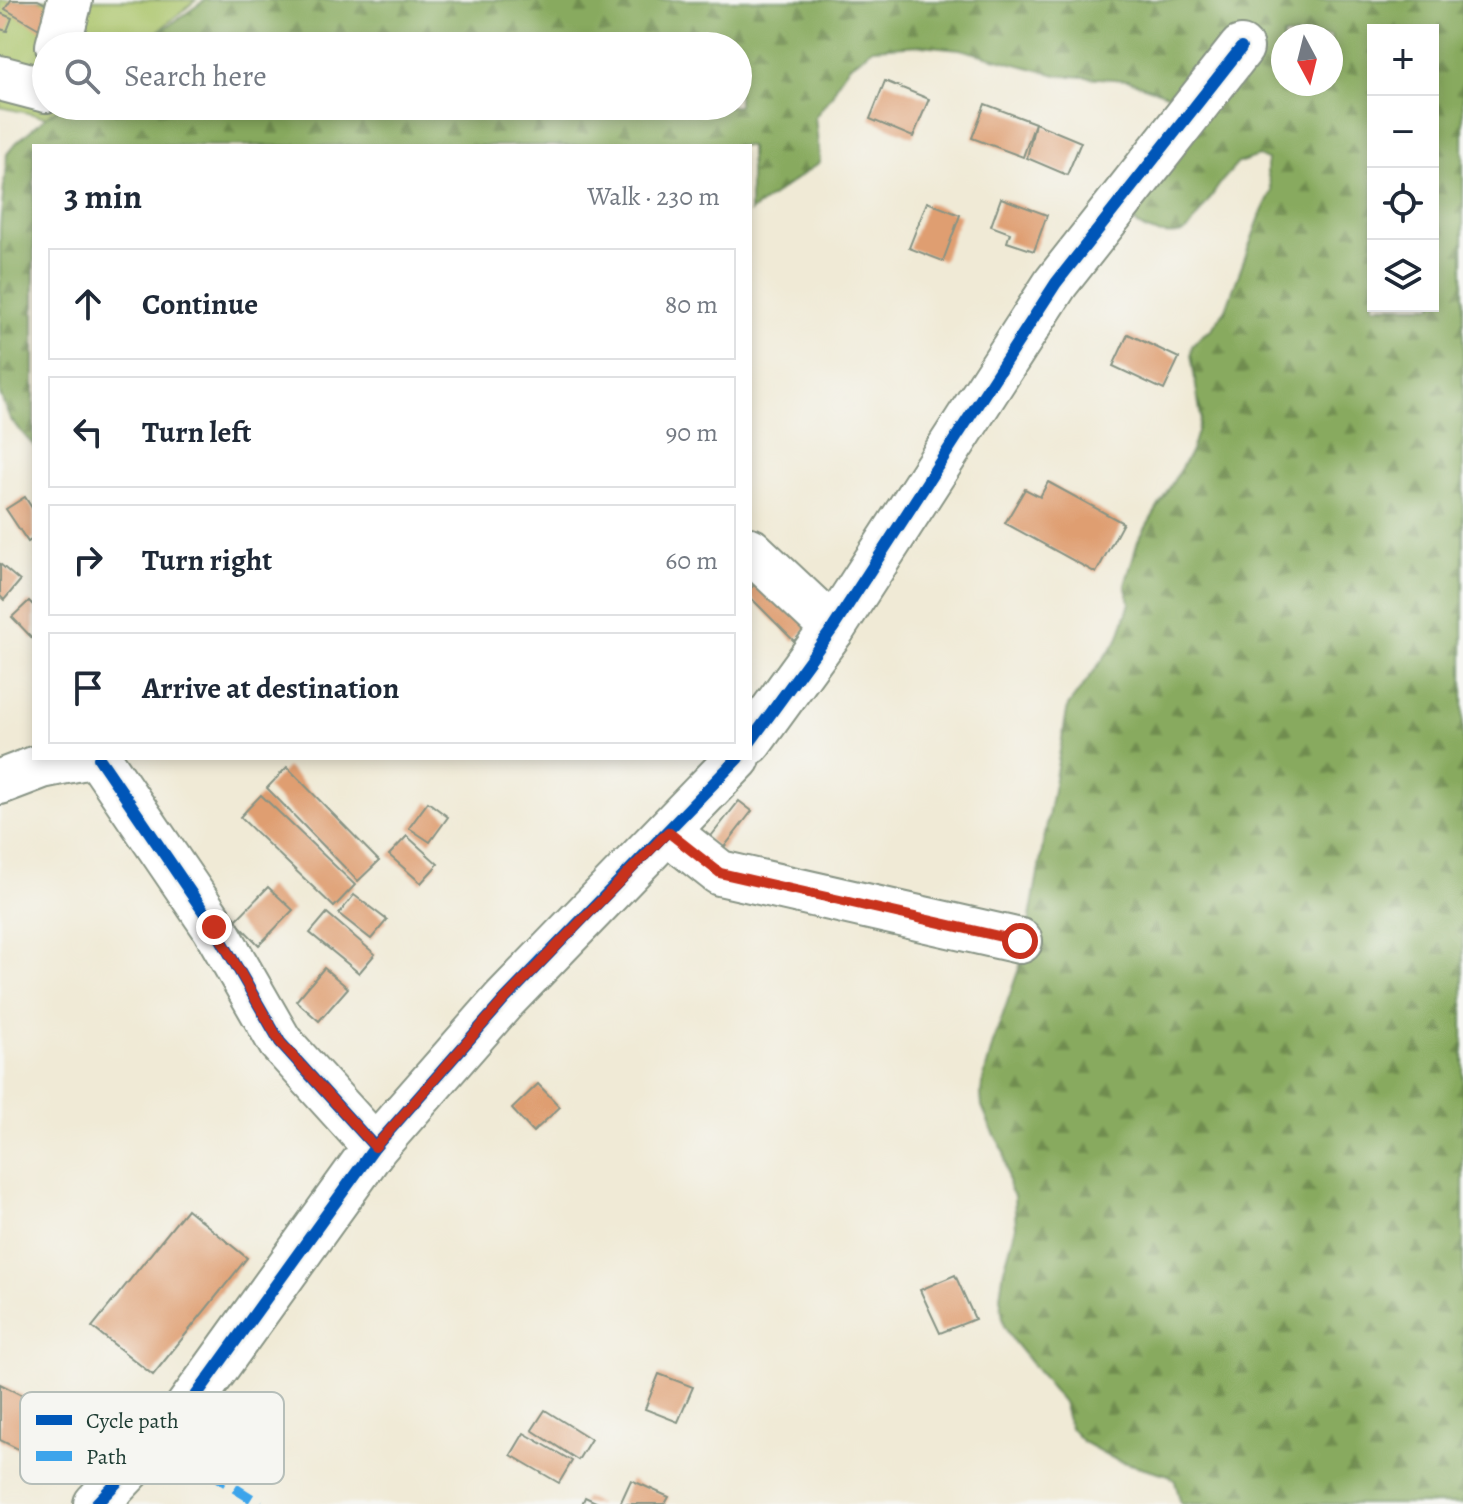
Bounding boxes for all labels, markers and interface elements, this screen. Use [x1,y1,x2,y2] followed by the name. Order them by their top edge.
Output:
[1271,24,1343,96] north arrow
[1367,24,1439,312] map controls
[1367,24,1439,96] button: +
[32,32,752,120] search box
[60,54,104,98] icon: search
[124,56,267,96] text: Search here
[1367,96,1439,168] button: −
[1367,168,1439,240] button: locate
[64,173,142,220] text: 3 min
[587,179,720,214] text: Walk · 230 m
[1367,240,1439,312] button: layers
[66,282,110,326] icon: ahead
[142,284,258,324] text: Continue
[665,287,718,322] text: 80 m
[66,410,110,454] icon: left
[142,412,251,452] text: Turn left
[666,415,718,450] text: 90 m
[66,538,110,582] icon: right
[142,540,272,580] text: Turn right
[665,543,718,578] text: 60 m
[66,666,110,710] icon: arrive
[142,668,399,708] text: Arrive at destination
[196,909,232,945] route end
[1002,923,1038,959] route start
[20,1392,284,1484] legend
[86,1406,179,1436] text: Cycle path
[86,1442,127,1472] text: Path

